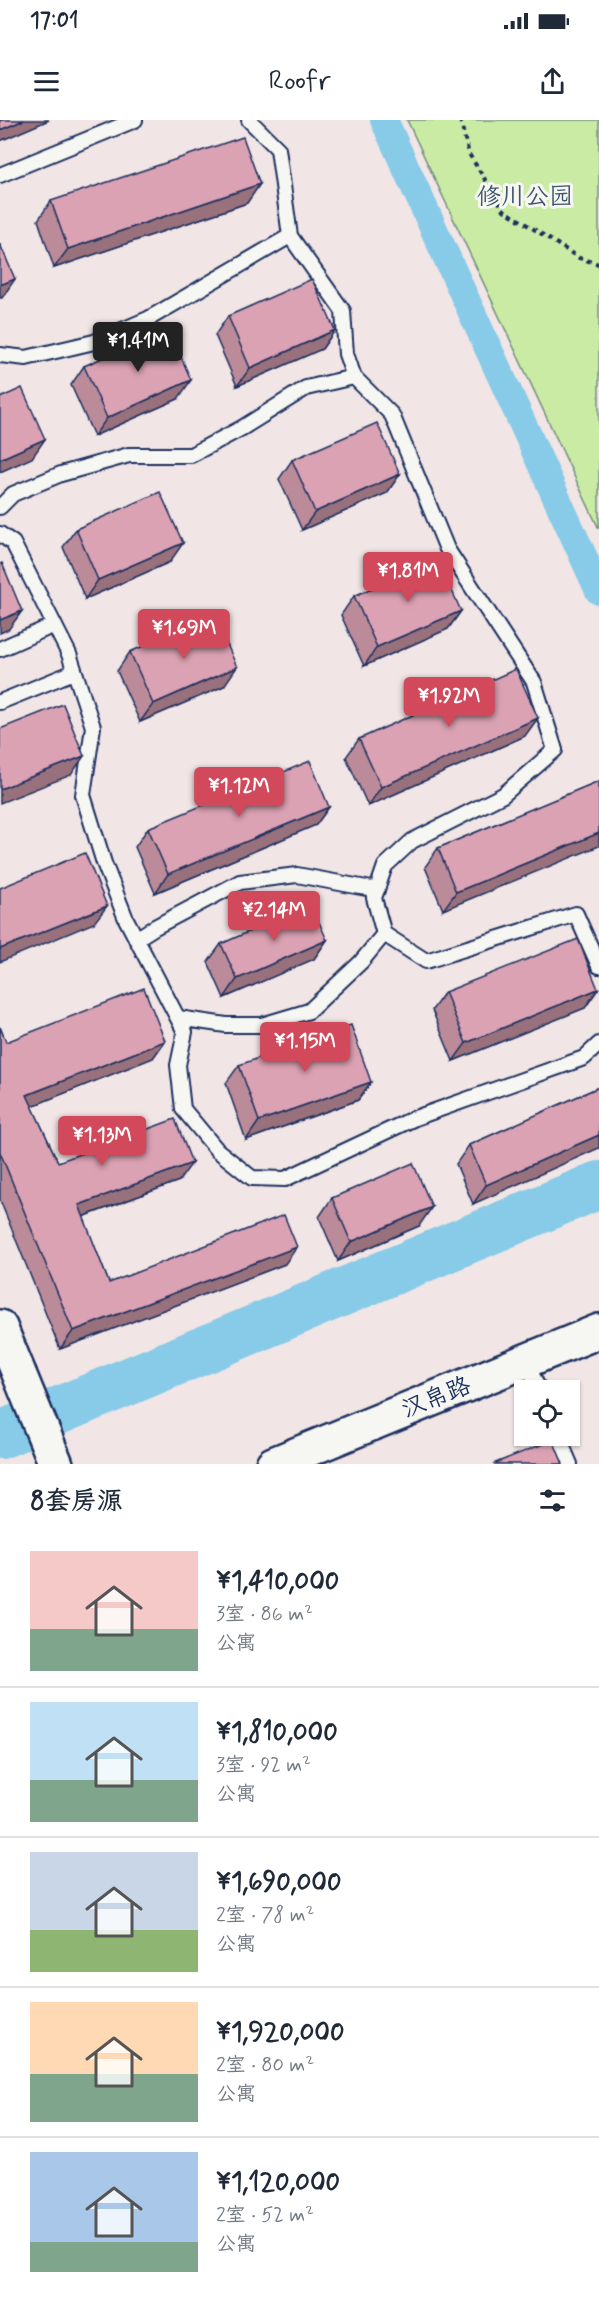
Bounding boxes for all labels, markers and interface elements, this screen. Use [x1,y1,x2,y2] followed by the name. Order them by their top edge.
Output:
[30,7,79,35] text: 17:01
[268,64,331,99] text: Roofr
[30,65,63,98] icon: menu
[536,65,569,98] icon: share
[477,182,573,213] park label: 修川公园
[89,322,187,373] pin: ¥1.41M
[107,328,169,355] text: ¥1.41M
[359,552,457,603] pin: ¥1.81M
[377,558,439,585] text: ¥1.81M
[135,609,233,660] pin: ¥1.69M
[152,615,216,642] text: ¥1.69M
[400,677,498,728] pin: ¥1.92M
[418,683,480,710] text: ¥1.92M
[190,767,288,818] pin: ¥1.12M
[208,773,270,800] text: ¥1.12M
[225,891,323,942] pin: ¥2.14M
[242,897,306,924] text: ¥2.14M
[256,1022,354,1073] pin: ¥1.15M
[274,1028,336,1055] text: ¥1.15M
[53,1116,151,1167] pin: ¥1.13M
[72,1122,132,1149] text: ¥1.13M
[397,1371,476,1426] street label: 汉帛路
[514,1380,580,1446] map controls
[514,1380,580,1446] button: locate
[536,1484,569,1517] icon: filters
[30,1485,123,1519] text: 8套房源
[216,1565,339,1599] text: ¥1,410,000
[78,1575,150,1647] icon: home
[216,1601,313,1628] text: 3室 · 86 m²
[216,1630,256,1657] text: 公寓
[216,1716,338,1750] text: ¥1,810,000
[78,1726,150,1798] icon: home
[216,1752,311,1779] text: 3室 · 92 m²
[216,1781,256,1808] text: 公寓
[216,1866,341,1900] text: ¥1,690,000
[78,1876,150,1948] icon: home
[216,1902,314,1929] text: 2室 · 78 m²
[216,1931,256,1958] text: 公寓
[216,2016,344,2050] text: ¥1,920,000
[78,2026,150,2098] icon: home
[216,2052,314,2079] text: 2室 · 80 m²
[216,2081,256,2108] text: 公寓
[216,2166,340,2200] text: ¥1,120,000
[78,2176,150,2248] icon: home
[216,2202,314,2229] text: 2室 · 52 m²
[216,2231,256,2258] text: 公寓

